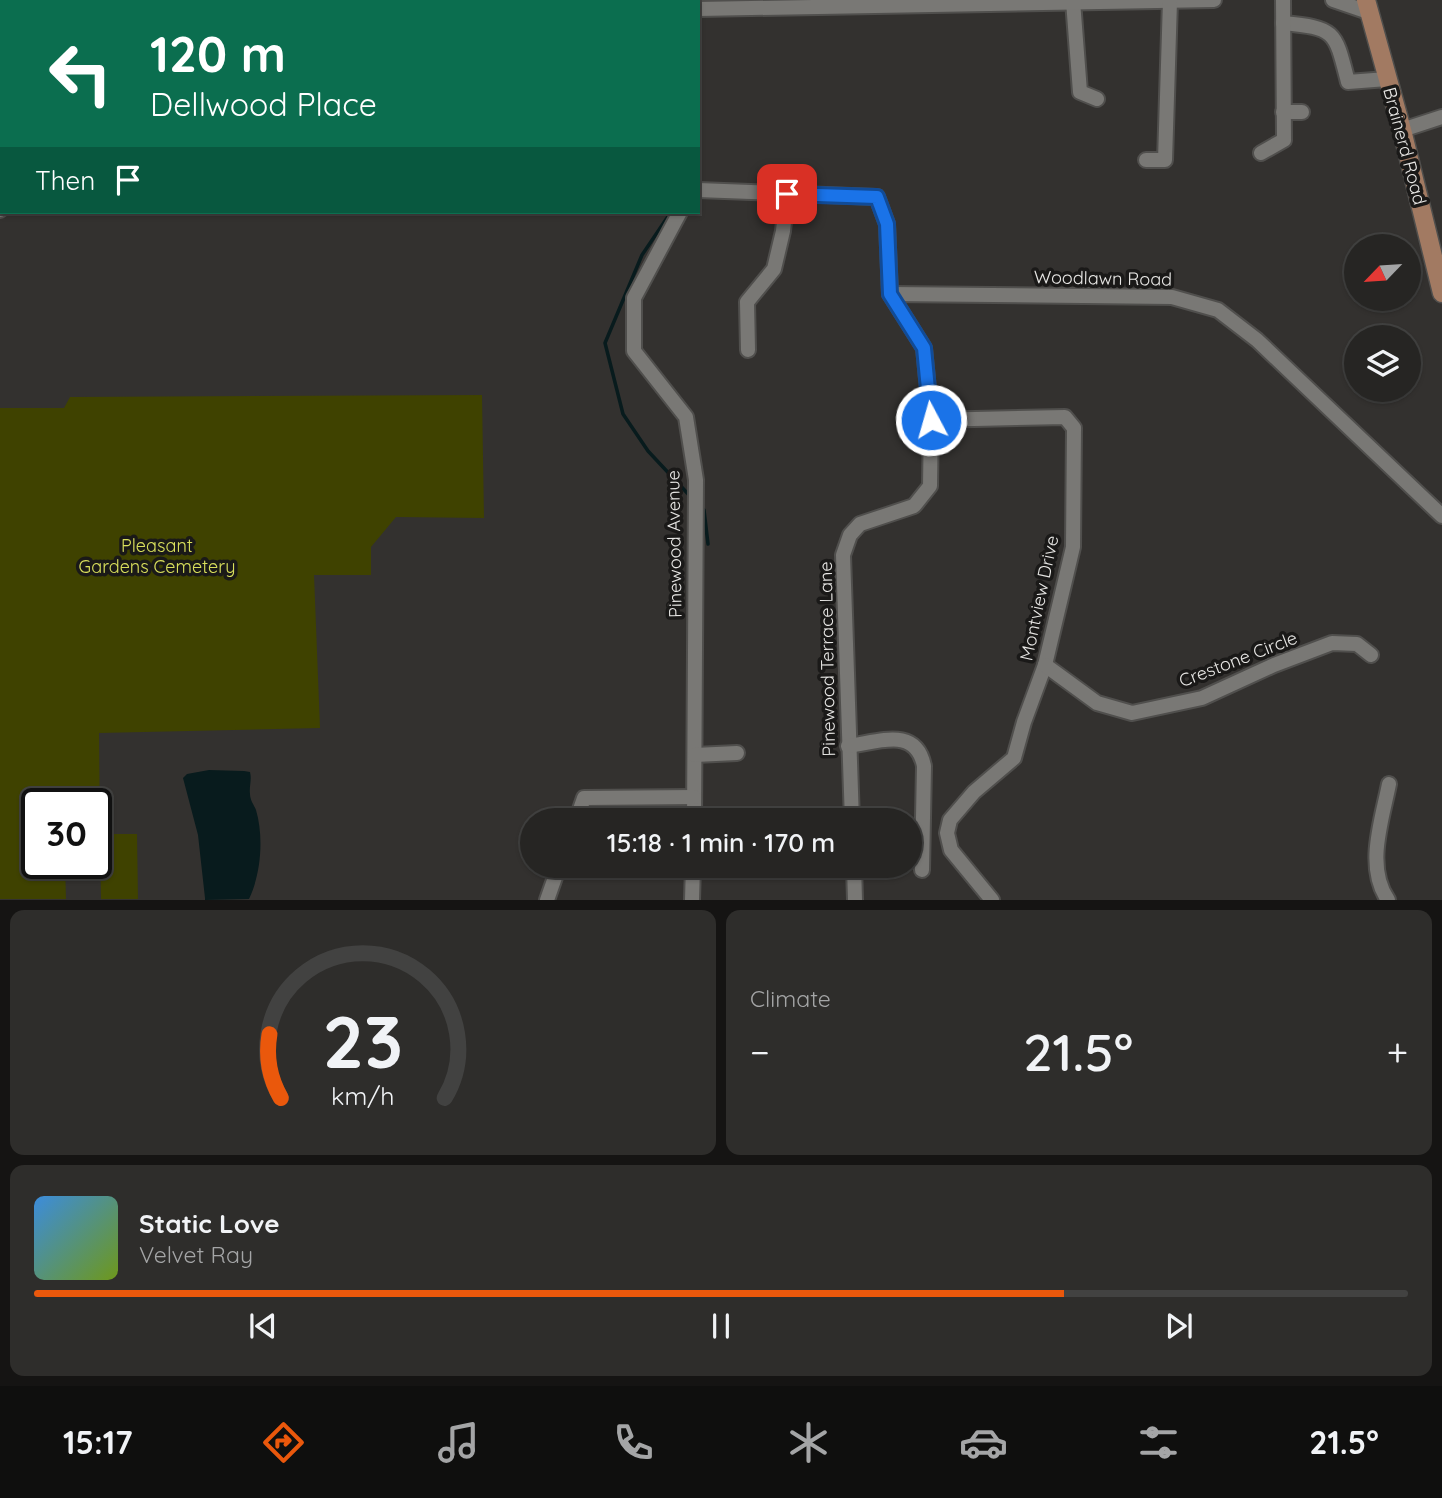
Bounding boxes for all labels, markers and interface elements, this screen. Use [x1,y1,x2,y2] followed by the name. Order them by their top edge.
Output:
[150,23,286,84] text: 120 m
[35,28,126,119] icon: left
[150,84,377,124] text: Dellwood Place
[1378,85,1432,207] street label: Brainerd Road
[109,161,147,199] icon: arrive
[35,164,95,197] text: Then
[757,164,817,224] pin
[768,175,806,213] icon: arrive
[1344,234,1421,312] north arrow
[1344,234,1421,402] map controls
[1034,265,1172,291] street label: Woodlawn Road
[1344,325,1421,402] button: layers
[894,383,968,457] position arrow
[661,470,687,618] street label: Pinewood Avenue
[1014,533,1064,663] street label: Montview Drive
[79,534,235,578] park label: Pleasant Gardens Cemetery
[814,561,840,757] street label: Pinewood Terrace Lane
[1176,626,1300,692] street label: Crestone Circle
[21,788,112,879] speed limit sign: 30
[607,826,835,859] text: 15:18 · 1 min · 170 m
[750,984,831,1013] text: Climate
[323,996,403,1087] text: 23
[1023,1019,1133,1084] text: 21.5°
[750,1028,770,1076] text: −
[1387,1028,1408,1076] text: +
[331,1080,395,1111] text: km/h
[139,1207,280,1240] text: Static Love
[139,1240,253,1269] text: Velvet Ray
[244,1307,282,1345] icon: previous
[702,1307,740,1345] icon: pause
[1160,1307,1198,1345] icon: next
[259,1418,308,1467] icon: directions
[434,1418,483,1467] icon: music
[609,1418,658,1467] icon: phone
[784,1418,833,1467] icon: climate
[959,1418,1008,1467] icon: car
[1134,1418,1183,1467] icon: filters
[63,1422,133,1462] text: 15:17
[1309,1422,1379,1462] text: 21.5°

